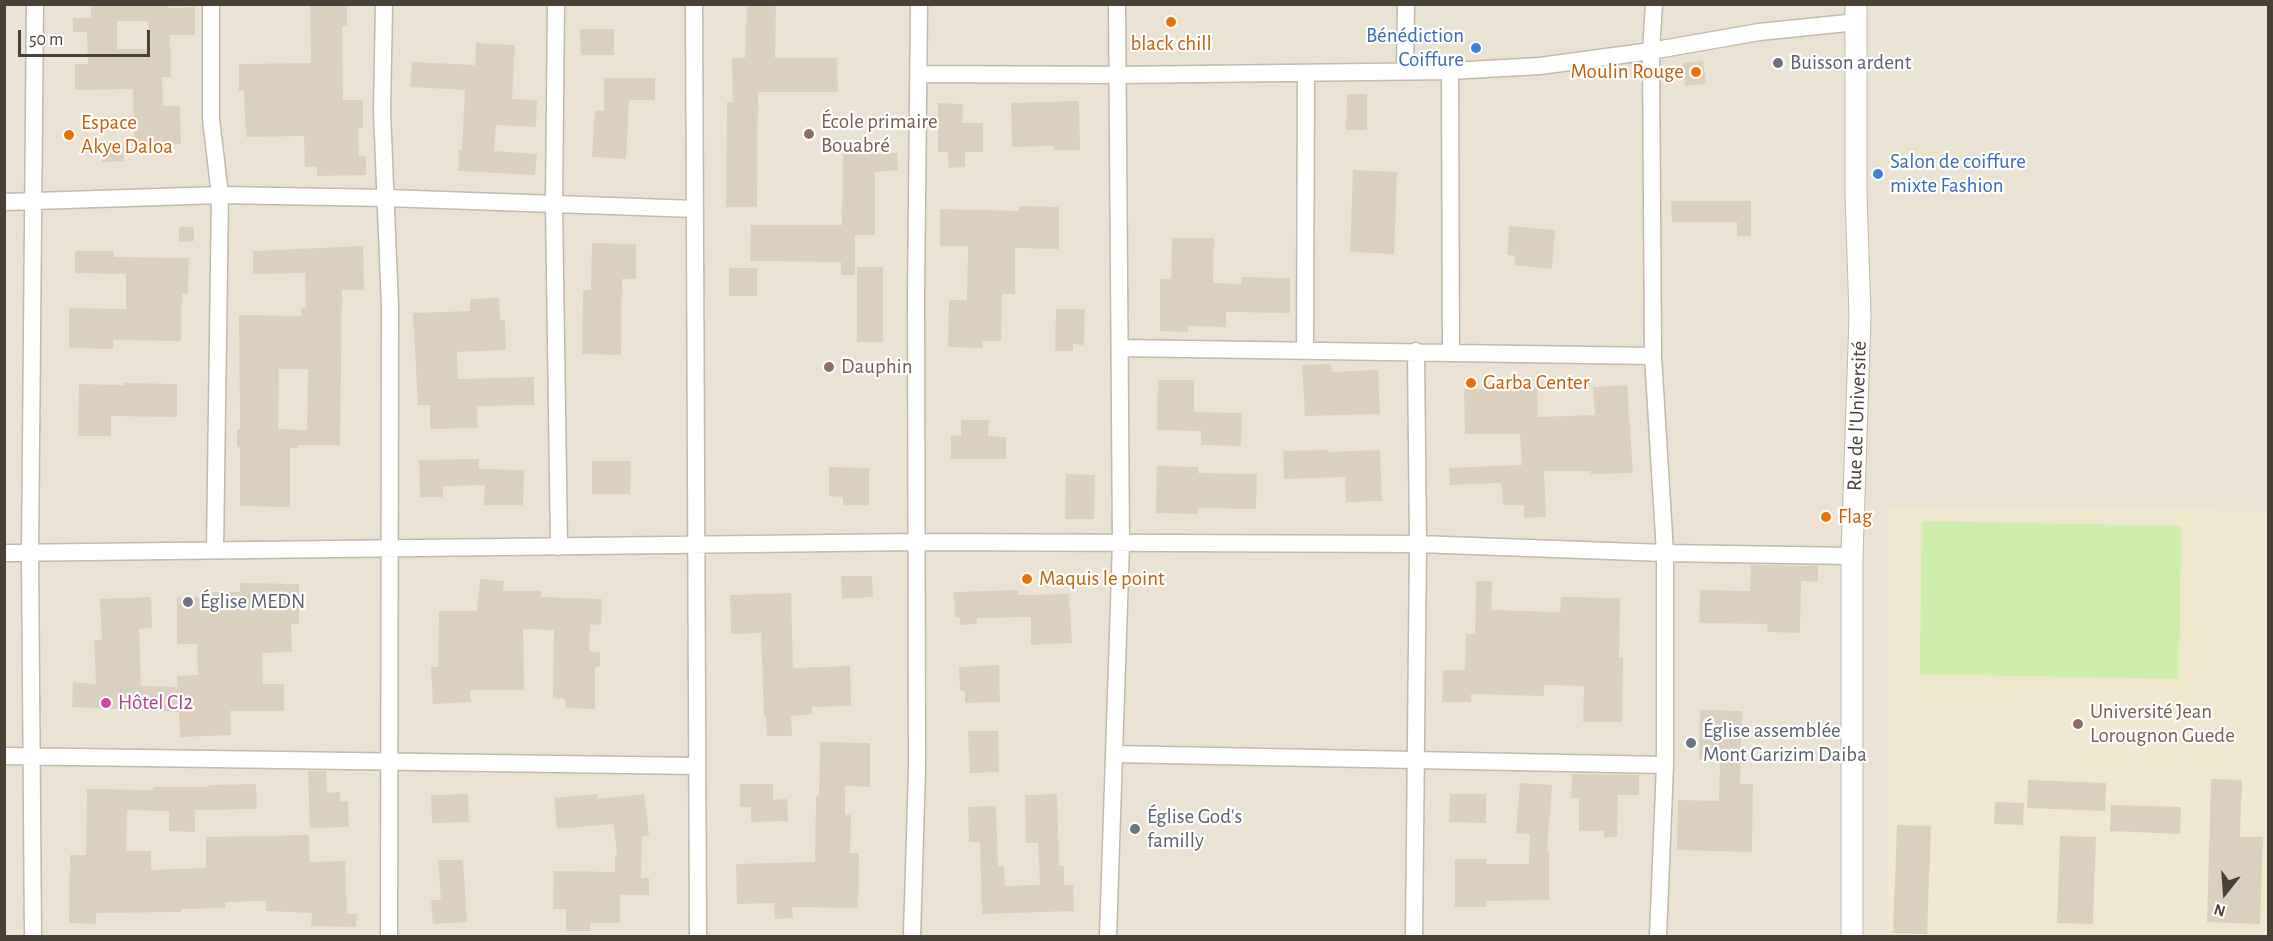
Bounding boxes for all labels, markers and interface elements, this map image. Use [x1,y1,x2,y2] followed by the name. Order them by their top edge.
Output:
[1164,15,1178,29] marker: black chill
[21,18,153,56] scale bar
[1366,23,1464,73] place label: Bénédiction Coiffure
[29,31,63,49] text: 50 m
[1130,31,1212,57] place label: black chill
[1469,41,1483,55] marker: Bénédiction Coiffure
[1790,50,1911,76] place label: Buisson ardent
[1771,56,1785,70] marker: Buisson ardent
[1570,59,1684,85] place label: Moulin Rouge
[1689,65,1703,79] marker: Moulin Rouge
[821,109,938,159] place label: École primaire Bouabré
[81,110,173,160] place label: Espace Akye Daloa
[802,127,816,141] marker: École primaire Bouabré
[62,128,76,142] marker: Espace Akye Daloa
[1890,149,2026,199] place label: Salon de coiffure mixte Fashion
[1871,167,1885,181] marker: Salon de coiffure mixte Fashion
[1842,340,1872,492] street label: Rue de l'Université
[841,354,913,380] place label: Dauphin
[822,360,836,374] marker: Dauphin
[1483,370,1590,396] place label: Garba Center
[1464,376,1478,390] marker: Garba Center
[1838,504,1872,530] place label: Flag
[1819,510,1833,524] marker: Flag
[1039,566,1165,592] place label: Maquis le point
[1020,572,1034,586] marker: Maquis le point
[200,589,305,615] place label: Église MEDN
[181,595,195,609] marker: Église MEDN
[118,690,193,716] place label: Hôtel CI2
[99,696,113,710] marker: Hôtel CI2
[2090,699,2235,749] place label: Université Jean Lorougnon Guede
[2071,717,2085,731] marker: Université Jean Lorougnon Guede
[1703,718,1867,768] place label: Église assemblée Mont Garizim Daiba
[1684,736,1698,750] marker: Église assemblée Mont Garizim Daiba
[1147,804,1242,854] place label: Église God's familly
[1128,822,1142,836] marker: Église God's familly
[2195,863,2255,923] north arrow
[2212,901,2227,919] text: N

